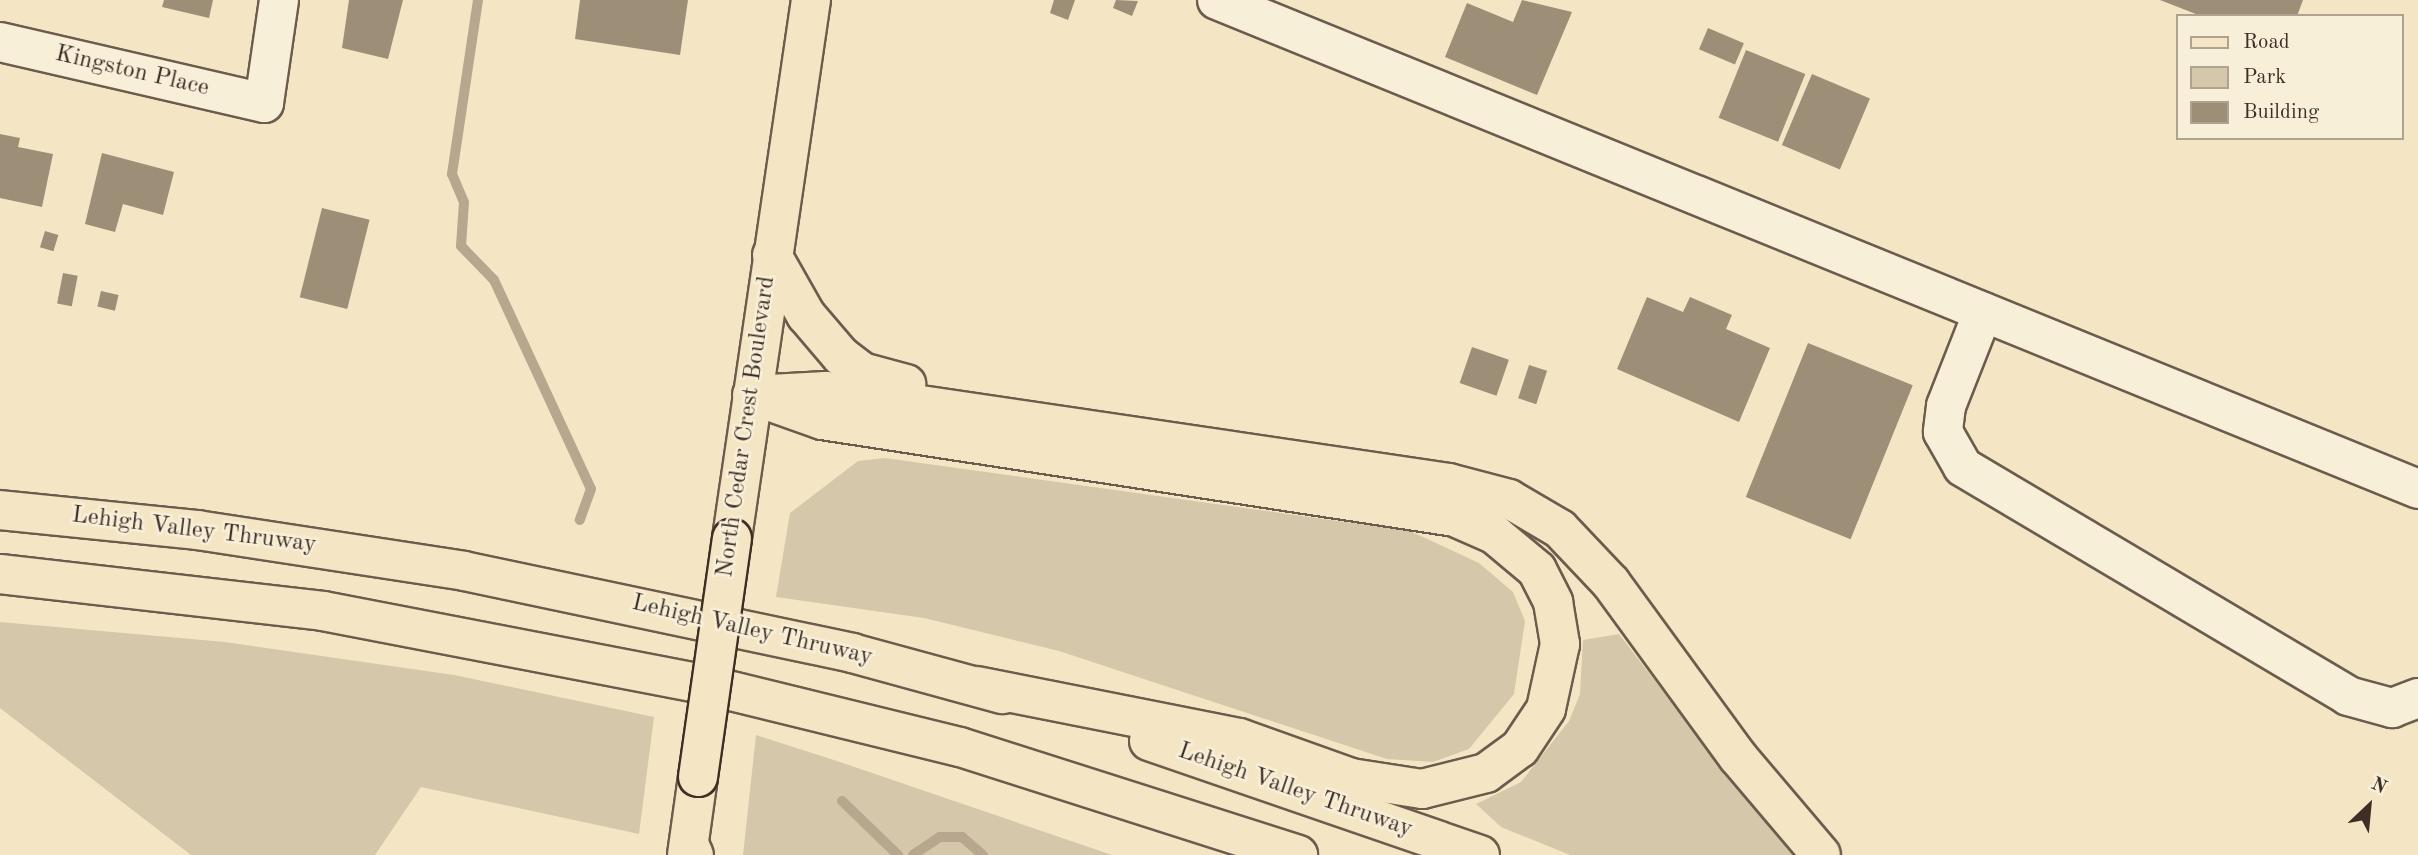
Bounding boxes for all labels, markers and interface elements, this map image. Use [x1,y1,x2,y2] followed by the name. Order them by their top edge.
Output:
[2176,14,2404,140] legend
[2243,32,2290,53] text: Road
[52,40,212,104] street label: Kingston Place
[2243,67,2286,88] text: Park
[2243,102,2319,123] text: Building
[712,275,782,579] street label: North Cedar Crest Boulevard
[70,502,318,560] street label: Lehigh Valley Thruway
[629,589,875,673] street label: Lehigh Valley Thruway
[1174,737,1416,845] street label: Lehigh Valley Thruway
[2334,771,2404,841] north arrow
[2368,775,2389,798] text: N

